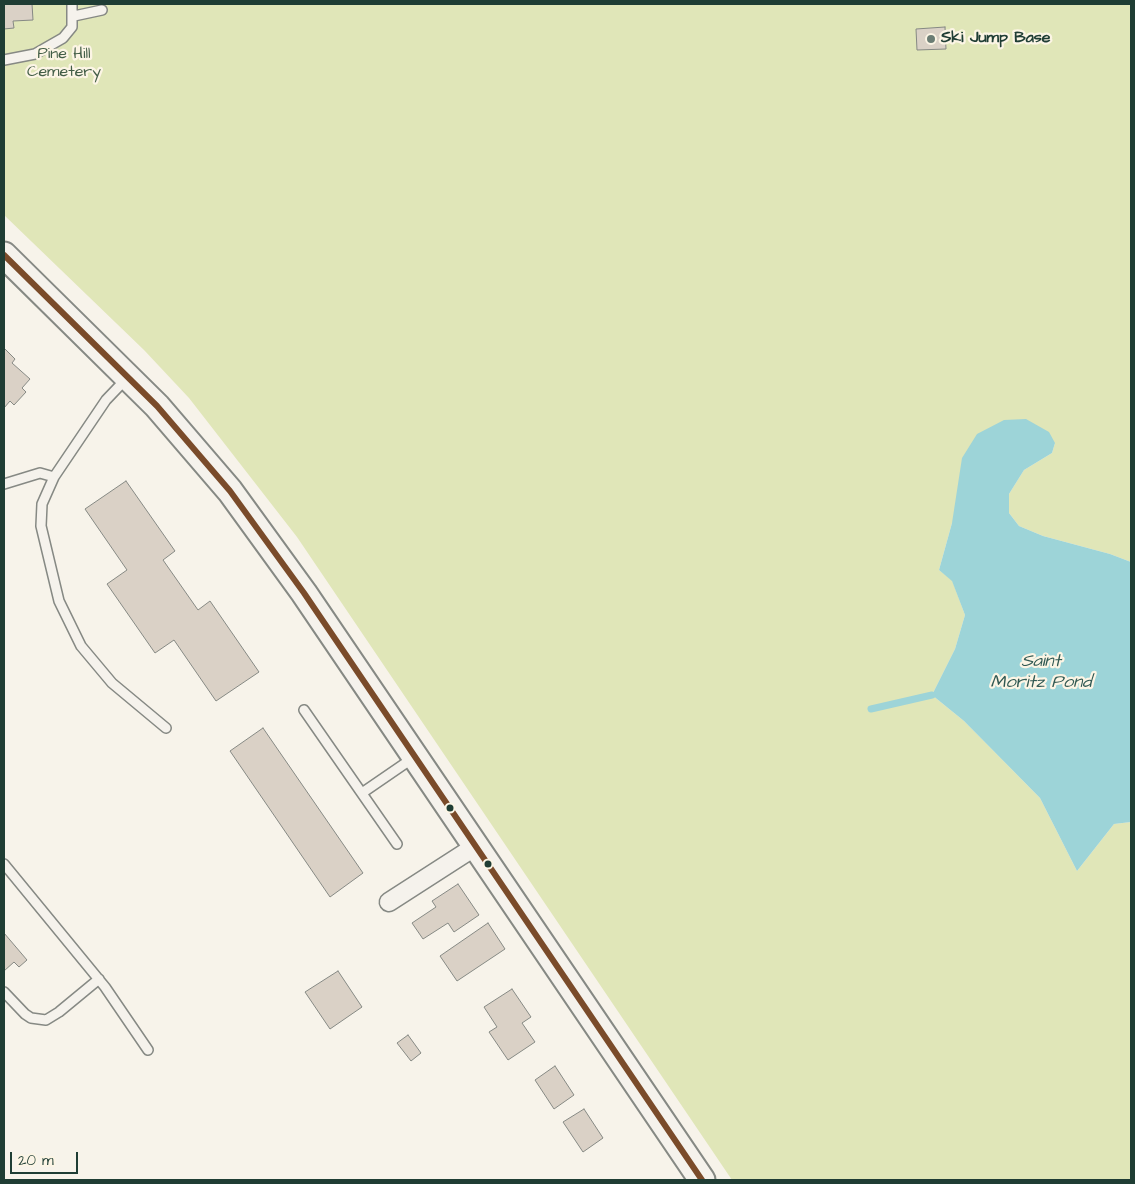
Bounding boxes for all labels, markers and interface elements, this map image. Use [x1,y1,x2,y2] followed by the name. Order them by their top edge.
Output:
[941,29,1050,49] place label: Ski Jump Base
[925,33,937,45] marker: Ski Jump Base
[27,45,101,83] park label: Pine Hill Cemetery
[991,651,1091,694] water label: Saint Moritz Pond
[445,803,455,813] unlabelled marker
[483,859,493,869] unlabelled marker
[12,1142,80,1174] scale bar
[18,1150,54,1171] text: 20 m

